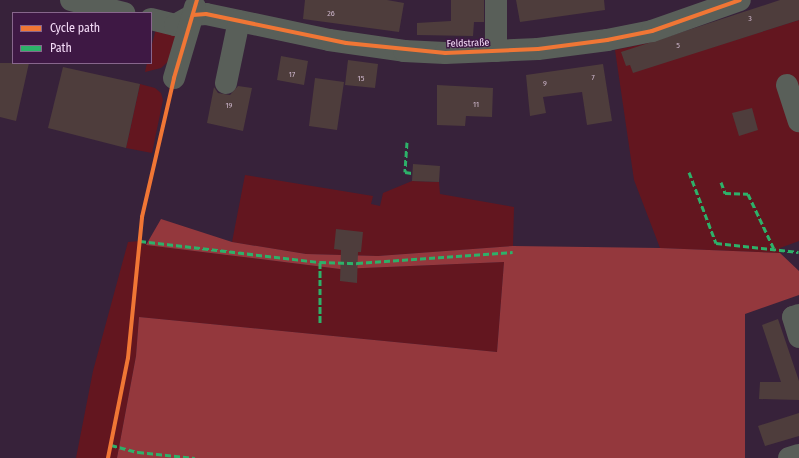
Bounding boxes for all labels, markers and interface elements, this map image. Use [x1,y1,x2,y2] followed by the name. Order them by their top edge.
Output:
[327,9,335,19] house number: 26
[12,12,152,64] legend
[748,14,752,24] house number: 3
[50,21,100,35] text: Cycle path
[446,37,490,51] street label: Feldstraße
[50,41,72,55] text: Path
[676,41,680,51] house number: 5
[289,70,295,80] house number: 17
[591,73,595,83] house number: 7
[358,74,364,84] house number: 15
[543,79,547,89] house number: 9
[473,100,479,110] house number: 11
[225,101,233,111] house number: 19

